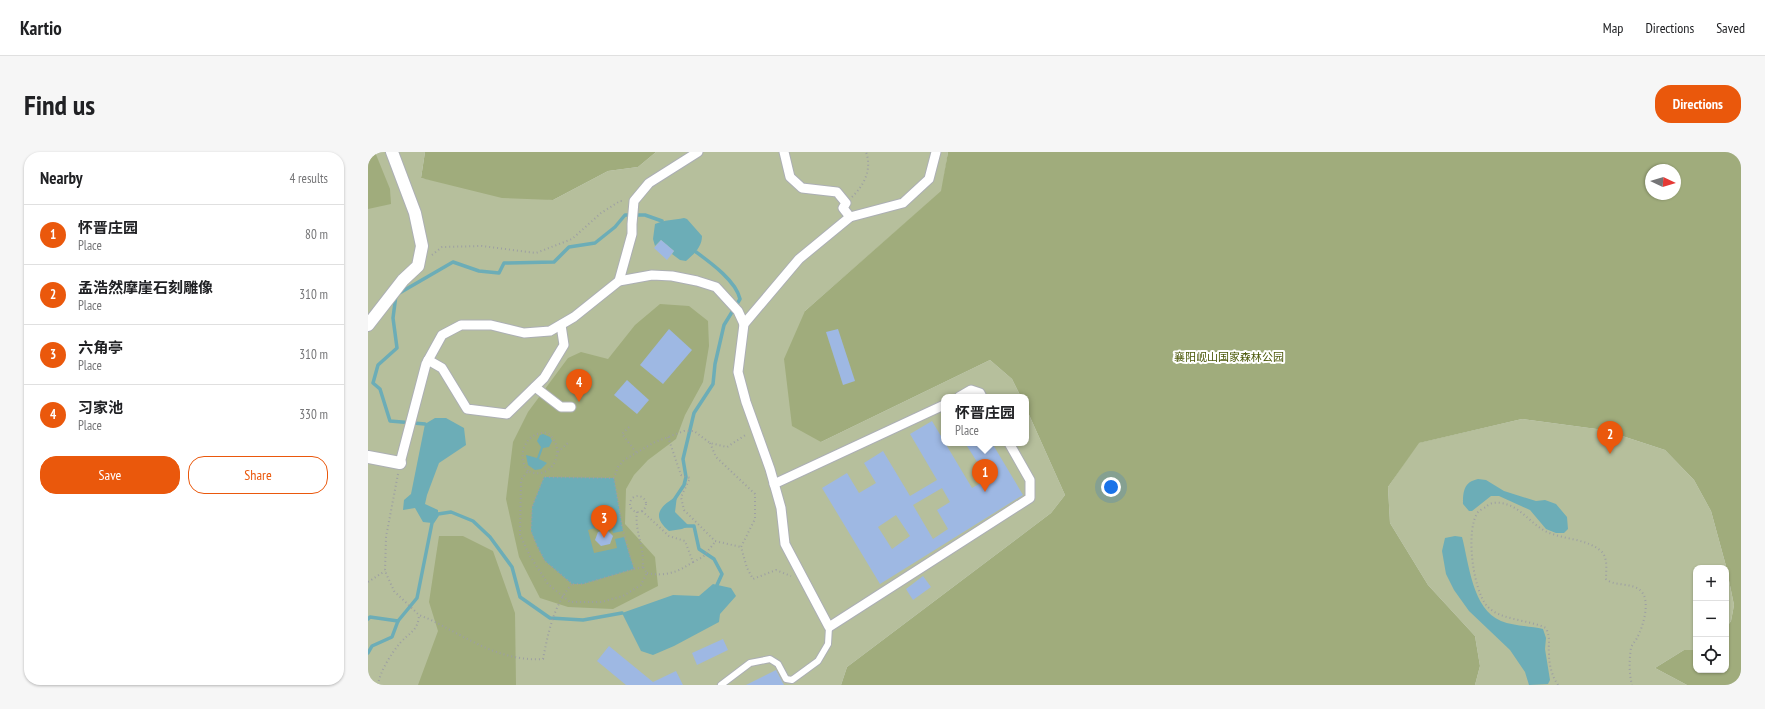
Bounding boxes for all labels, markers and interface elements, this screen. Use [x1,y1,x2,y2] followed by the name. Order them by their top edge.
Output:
[20,16,62,40] text: Kartio
[1603,19,1623,37] text: Map
[1645,19,1694,37] text: Directions
[1716,19,1745,37] text: Saved
[1655,85,1741,123] button: Directions
[24,86,95,123] text: Find us
[1645,164,1681,200] north arrow
[40,167,83,189] text: Nearby
[289,170,328,187] text: 4 results
[78,218,138,237] text: 怀晋庄园
[50,226,56,243] text: 1
[305,226,328,243] text: 80 m
[78,237,102,254] text: Place
[78,278,213,297] text: 孟浩然摩崖石刻雕像
[50,286,56,303] text: 2
[299,286,328,303] text: 310 m
[78,297,102,314] text: Place
[78,338,123,357] text: 六角亭
[50,346,56,363] text: 3
[299,346,328,363] text: 310 m
[1174,350,1284,364] park label: 襄阳岘山国家森林公园
[78,357,102,374] text: Place
[566,369,592,402] pin: 4
[941,394,1029,446] popup
[78,398,123,417] text: 习家池
[955,403,1015,422] text: 怀晋庄园
[50,406,56,423] text: 4
[299,406,328,423] text: 330 m
[78,417,102,434] text: Place
[1597,421,1623,454] pin: 2
[955,422,979,439] text: Place
[40,456,180,494] button: Save
[188,456,328,494] button: Share
[972,459,998,492] pin: 1
[1101,477,1121,497] your location
[591,505,617,538] pin: 3
[1693,565,1729,673] map controls
[1693,565,1729,601] button: +
[1693,601,1729,637] button: −
[1693,637,1729,673] button: locate

